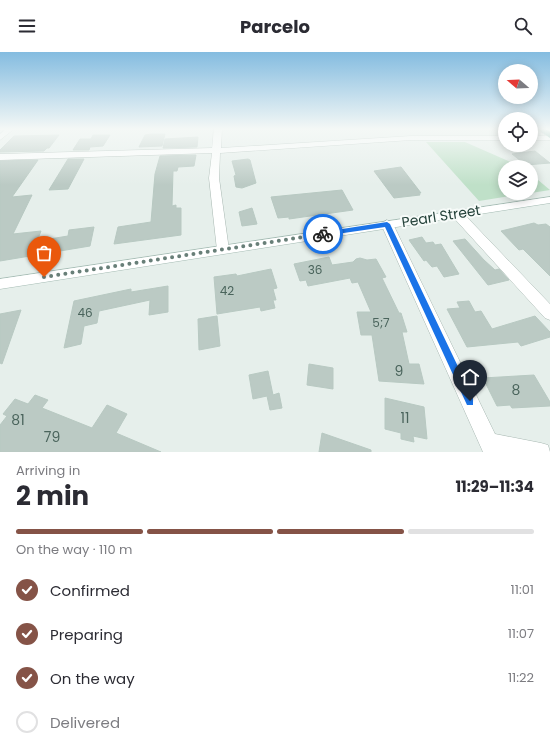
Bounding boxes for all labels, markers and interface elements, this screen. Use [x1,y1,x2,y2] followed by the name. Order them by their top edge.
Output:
[240,14,310,39] text: Parcelo
[16,15,38,37] icon: menu
[512,15,534,37] icon: search
[498,64,538,104] north arrow
[498,64,538,200] map controls
[498,112,538,152] button: locate
[498,160,538,200] button: layers
[400,200,482,232] street label: Pearl Street
[303,214,343,254] courier
[312,223,334,245] icon: bike
[27,236,61,277] pin
[33,242,55,264] icon: bag
[308,261,322,278] house number: 36
[220,282,234,299] house number: 42
[77,304,93,321] house number: 46
[372,314,390,331] house number: 5;7
[453,360,487,401] pin
[395,361,403,381] house number: 9
[459,366,481,388] icon: home
[512,380,521,400] house number: 8
[401,408,409,428] house number: 11
[11,410,25,430] house number: 81
[44,427,60,447] house number: 79
[16,461,80,480] text: Arriving in
[455,476,534,497] text: 11:29–11:34
[16,478,89,514] text: 2 min
[16,540,132,559] text: On the way · 110 m
[16,579,38,601] icon: check
[50,580,130,601] text: Confirmed
[511,580,534,599] text: 11:01
[16,623,38,645] icon: check
[50,624,123,645] text: Preparing
[508,624,534,643] text: 11:07
[16,667,38,689] icon: check
[50,668,135,689] text: On the way
[508,668,534,687] text: 11:22
[50,712,120,733] text: Delivered

